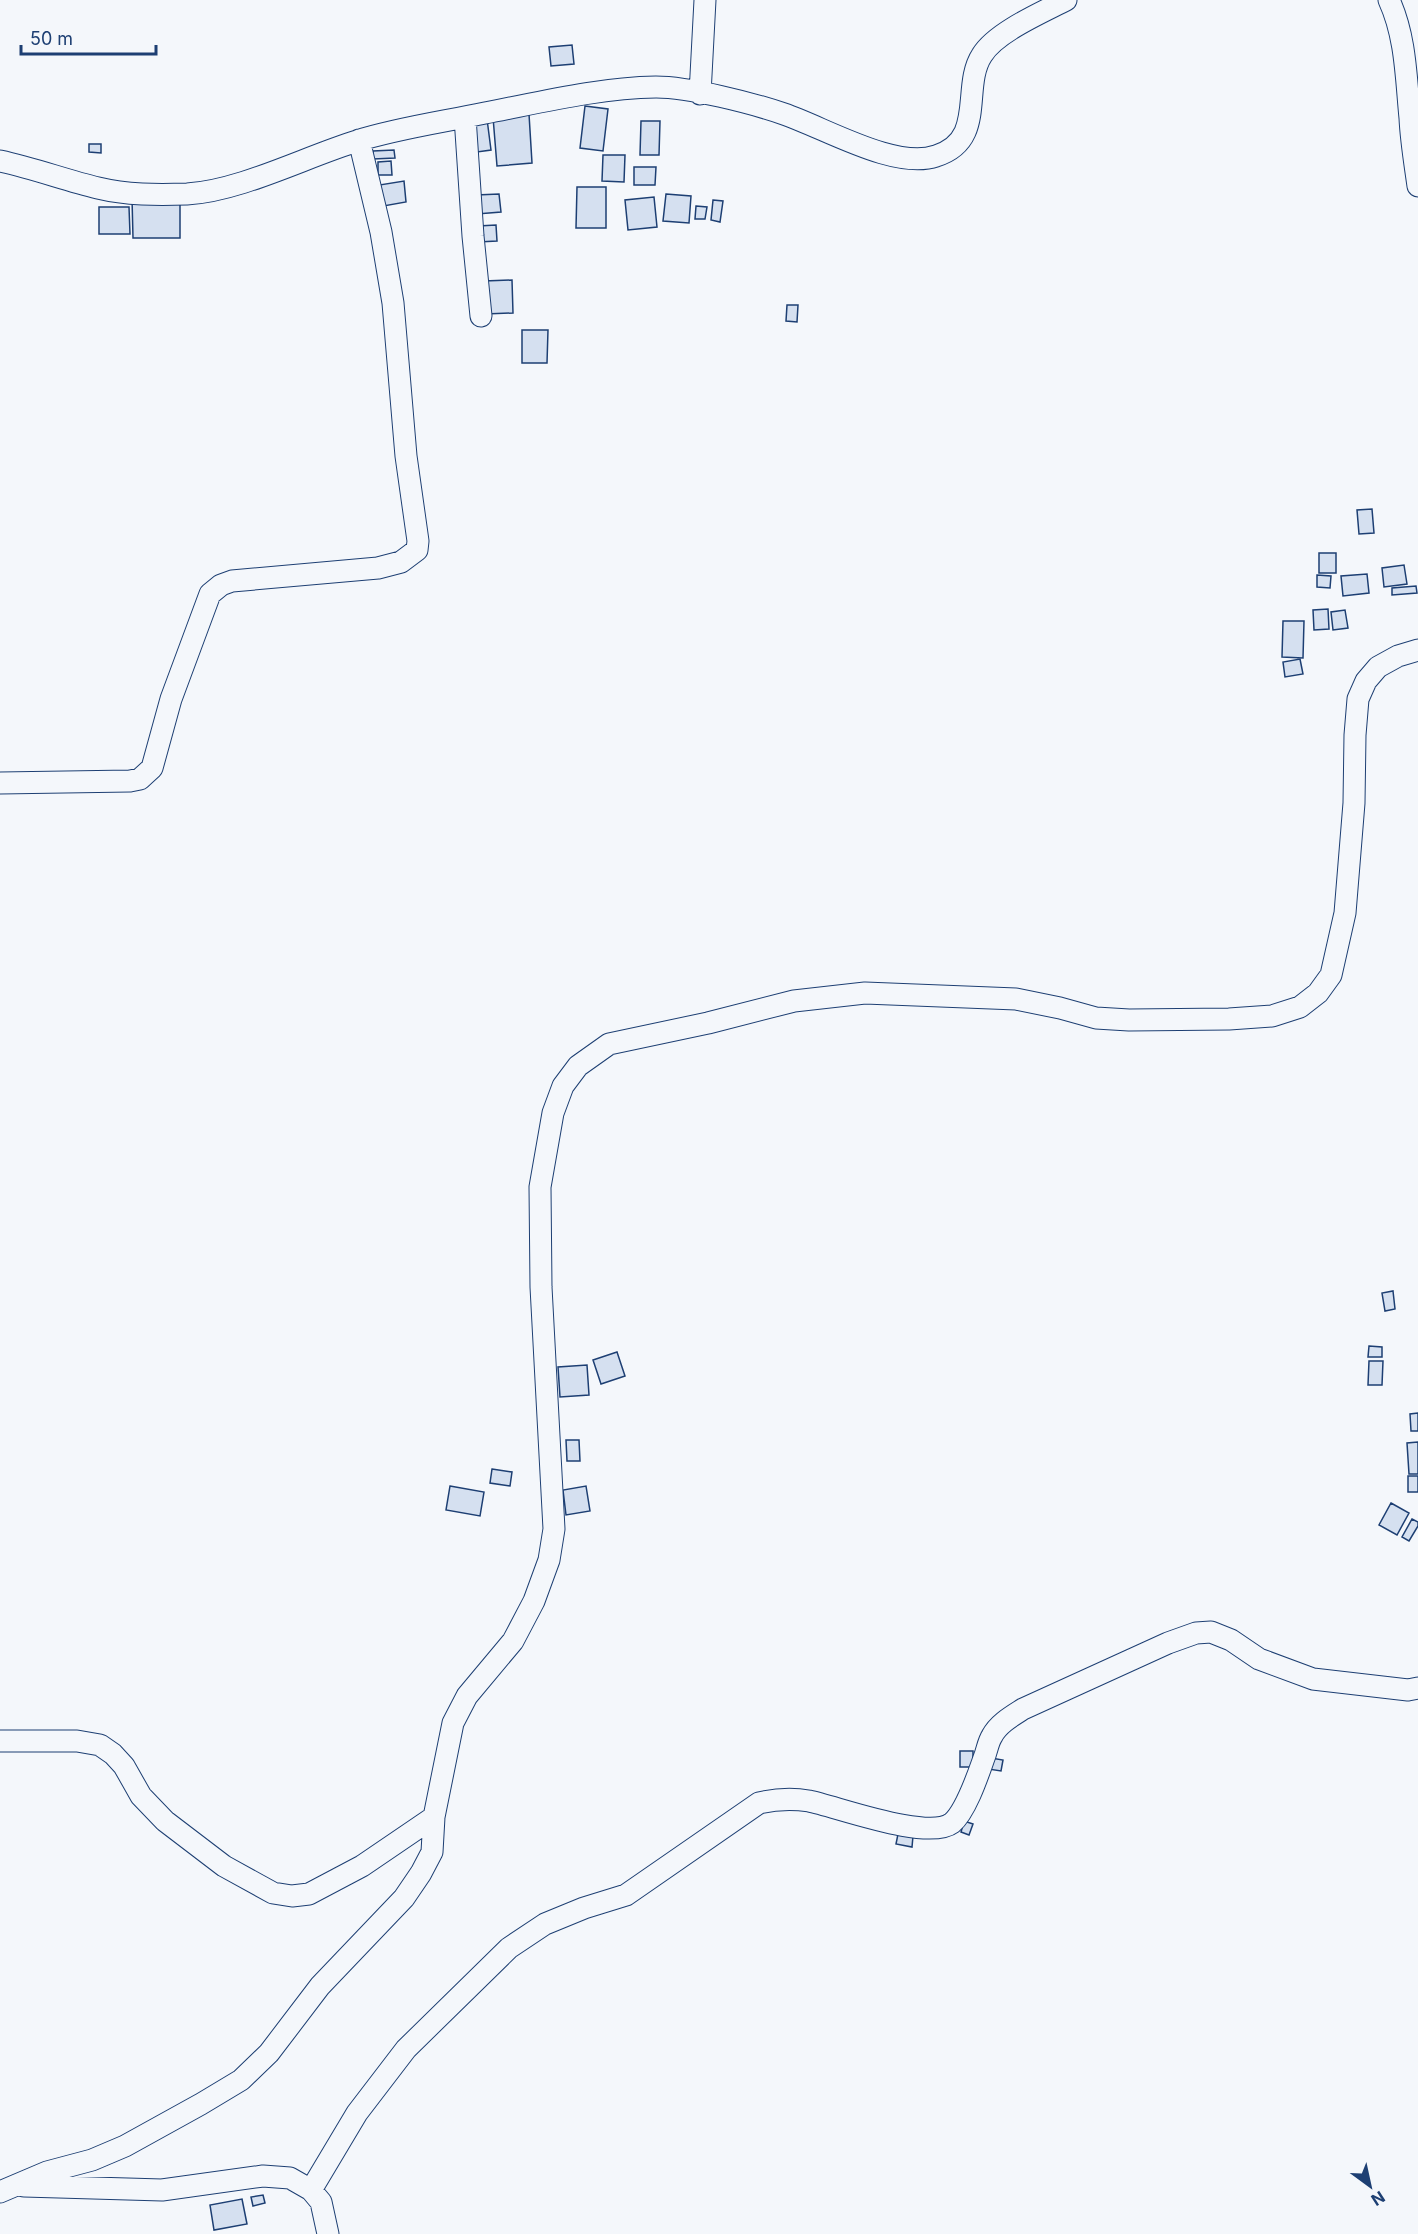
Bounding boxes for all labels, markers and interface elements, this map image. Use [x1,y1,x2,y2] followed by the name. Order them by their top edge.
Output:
[21,18,156,56] scale bar
[30,28,73,49] text: 50 m
[1340,2156,1400,2216] north arrow
[1368,2187,1389,2210] text: N

